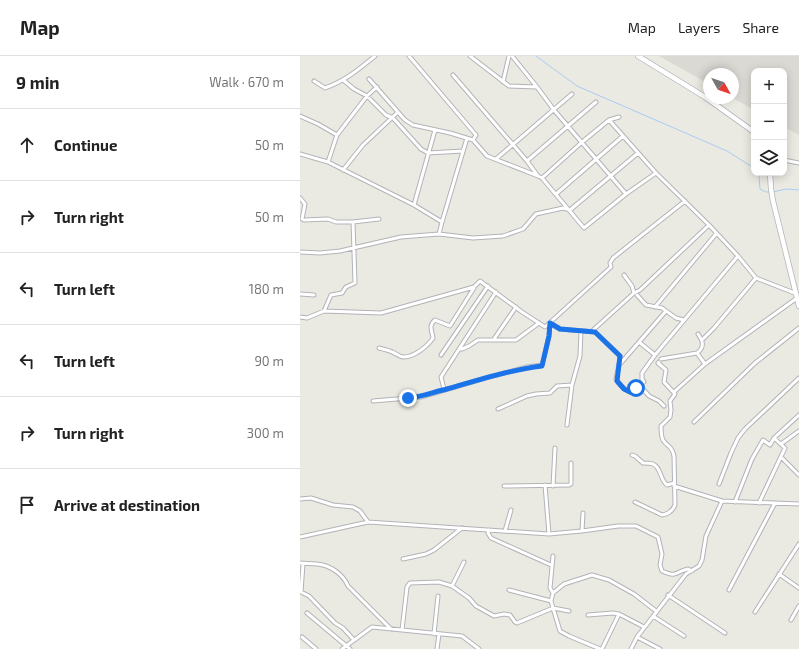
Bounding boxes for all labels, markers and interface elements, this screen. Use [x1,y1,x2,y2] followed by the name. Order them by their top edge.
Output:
[20,16,60,39] text: Map
[628,19,656,36] text: Map
[678,19,720,36] text: Layers
[742,19,779,36] text: Share
[703,68,739,104] north arrow
[751,68,787,176] map controls
[751,68,787,104] button: +
[16,72,60,92] text: 9 min
[209,74,284,90] text: Walk · 670 m
[751,104,787,140] button: −
[16,134,38,156] icon: ahead
[54,136,117,154] text: Continue
[255,137,284,153] text: 50 m
[751,140,787,176] button: layers
[16,206,38,228] icon: right
[54,208,124,226] text: Turn right
[255,209,284,225] text: 50 m
[16,278,38,300] icon: left
[54,280,115,298] text: Turn left
[249,281,284,297] text: 180 m
[16,350,38,372] icon: left
[54,352,115,370] text: Turn left
[254,353,284,369] text: 90 m
[627,379,645,397] route start
[399,389,417,407] route end
[16,422,38,444] icon: right
[54,424,124,442] text: Turn right
[247,425,284,441] text: 300 m
[16,494,38,516] icon: arrive
[54,496,200,514] text: Arrive at destination

